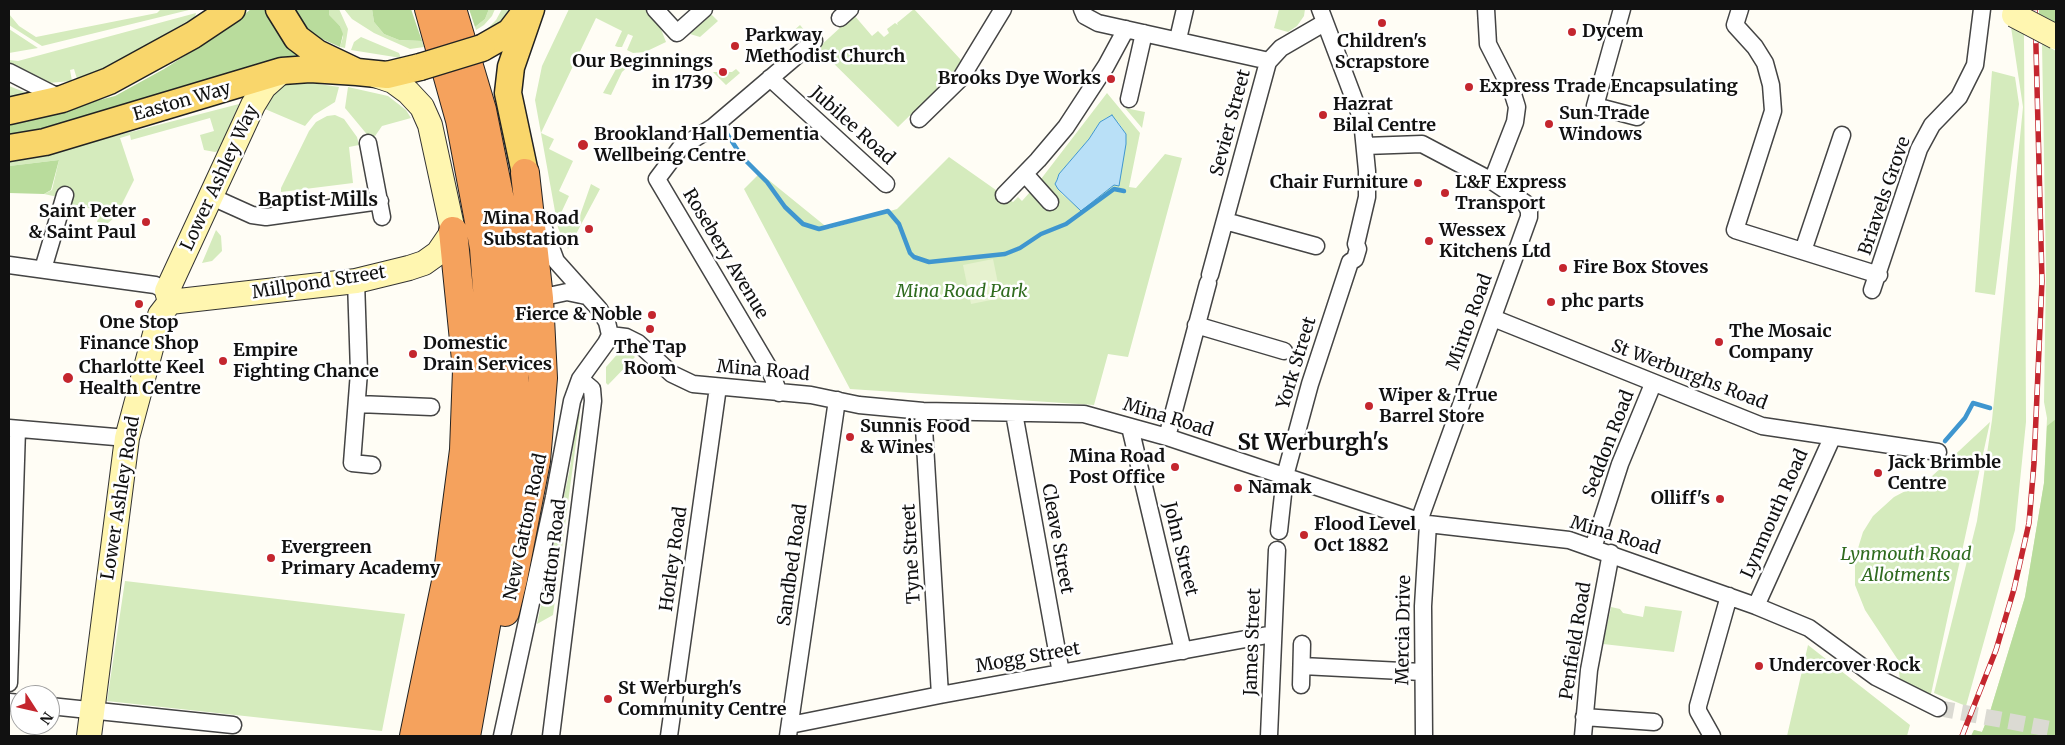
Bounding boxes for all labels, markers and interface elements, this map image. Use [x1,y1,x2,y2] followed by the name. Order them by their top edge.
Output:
[1376,17,1388,29] marker: Children's Scrapstore
[1582,21,1643,43] place label: Dycem
[745,25,905,68] place label: Parkway Methodist Church
[1566,26,1578,38] marker: Dycem
[1335,31,1429,74] place label: Children's Scrapstore
[729,40,741,52] marker: Parkway Methodist Church
[572,51,713,94] place label: Our Beginnings in 1739
[717,66,729,78] marker: Our Beginnings in 1739
[1206,67,1256,179] street label: Sevier Street
[938,68,1101,90] place label: Brooks Dye Works
[1105,73,1117,85] marker: Brooks Dye Works
[1479,76,1738,98] place label: Express Trade Encapsulating
[131,78,233,126] street label: Easton Way
[1463,81,1475,93] marker: Express Trade Encapsulating
[805,82,899,170] street label: Jubilee Road
[1333,94,1436,136] place label: Hazrat Bilal Centre
[177,102,263,254] street label: Lower Ashley Way
[1559,103,1650,146] place label: Sun Trade Windows
[1317,109,1329,121] marker: Hazrat Bilal Centre
[1543,118,1555,130] marker: Sun Trade Windows
[594,124,819,166] place label: Brookland Hall Dementia Wellbeing Centre
[1855,134,1915,258] street label: Briavels Grove
[576,138,590,152] marker: Brookland Hall Dementia Wellbeing Centre
[1270,172,1408,194] place label: Chair Furniture
[1455,172,1566,214] place label: L&F Express Transport
[1412,177,1424,189] marker: Chair Furniture
[678,185,772,323] street label: Rosebery Avenue
[1439,187,1451,199] marker: L&F Express Transport
[258,190,378,212] district label: Baptist Mills
[28,201,136,243] place label: Saint Peter & Saint Paul
[483,208,579,250] place label: Mina Road Substation
[140,216,152,228] marker: Saint Peter & Saint Paul
[1439,220,1551,262] place label: Wessex Kitchens Ltd
[583,223,595,235] marker: Mina Road Substation
[1423,235,1435,247] marker: Wessex Kitchens Ltd
[1573,257,1709,279] place label: Fire Box Stoves
[251,262,387,304] street label: Millpond Street
[1557,262,1569,274] marker: Fire Box Stoves
[1443,271,1497,373] street label: Minto Road
[896,281,1028,303] park label: Mina Road Park
[1561,291,1644,313] place label: phc parts
[1545,296,1557,308] marker: phc parts
[133,298,145,310] marker: One Stop Finance Shop
[515,304,642,326] place label: Fierce & Noble
[646,309,658,321] marker: Fierce & Noble
[79,312,199,354] place label: One Stop Finance Shop
[1273,314,1321,412] street label: York Street
[1729,321,1832,364] place label: The Mosaic Company
[644,323,656,335] marker: The Tap Room
[423,333,552,376] place label: Domestic Drain Services
[1608,335,1770,415] street label: St Werburghs Road
[1713,336,1725,348] marker: The Mosaic Company
[614,337,686,379] place label: The Tap Room
[233,340,379,382] place label: Empire Fighting Chance
[407,348,419,360] marker: Domestic Drain Services
[217,355,229,367] marker: Empire Fighting Chance
[716,356,810,386] street label: Mina Road
[79,357,204,399] place label: Charlotte Keel Health Centre
[61,371,75,385] marker: Charlotte Keel Health Centre
[1379,385,1498,428] place label: Wiper & True Barrel Store
[1579,387,1639,501] street label: Seddon Road
[1120,394,1216,442] street label: Mina Road
[1363,400,1375,412] marker: Wiper & True Barrel Store
[97,415,145,581] street label: Lower Ashley Road
[860,416,970,458] place label: Sunnis Food & Wines
[844,431,856,443] marker: Sunnis Food & Wines
[1237,431,1389,457] district label: St Werburgh's
[1069,446,1165,488] place label: Mina Road Post Office
[1737,446,1813,582] street label: Lynmouth Road
[500,452,552,602] street label: New Gatton Road
[1888,452,2001,494] place label: Jack Brimble Centre
[1169,461,1181,473] marker: Mina Road Post Office
[1872,467,1884,479] marker: Jack Brimble Centre
[1248,477,1312,499] place label: Namak
[1037,482,1077,596] street label: Cleave Street
[1232,482,1244,494] marker: Namak
[1651,488,1710,510] place label: Olliff's
[1714,493,1726,505] marker: Olliff's
[537,498,571,606] street label: Gatton Road
[1158,500,1202,598] street label: John Street
[774,503,812,627] street label: Sandbed Road
[899,503,925,605] street label: Tyne Street
[656,505,692,613] street label: Horley Road
[1567,512,1663,560] street label: Mina Road
[1314,514,1416,556] place label: Flood Level Oct 1882
[1298,529,1310,541] marker: Flood Level Oct 1882
[281,537,440,580] place label: Evergreen Primary Academy
[1841,544,1971,586] park label: Lynmouth Road Allotments
[265,552,277,564] marker: Evergreen Primary Academy
[1392,575,1416,685] street label: Mercia Drive
[1556,581,1596,701] street label: Penfield Road
[1240,588,1266,696] street label: James Street
[974,638,1082,678] street label: Mogg Street
[1769,655,1920,677] place label: Undercover Rock
[1753,660,1765,672] marker: Undercover Rock
[618,678,787,721] place label: St Werburgh's Community Centre
[10,685,60,735] north arrow
[602,693,614,705] marker: St Werburgh's Community Centre
[36,708,57,728] text: N

